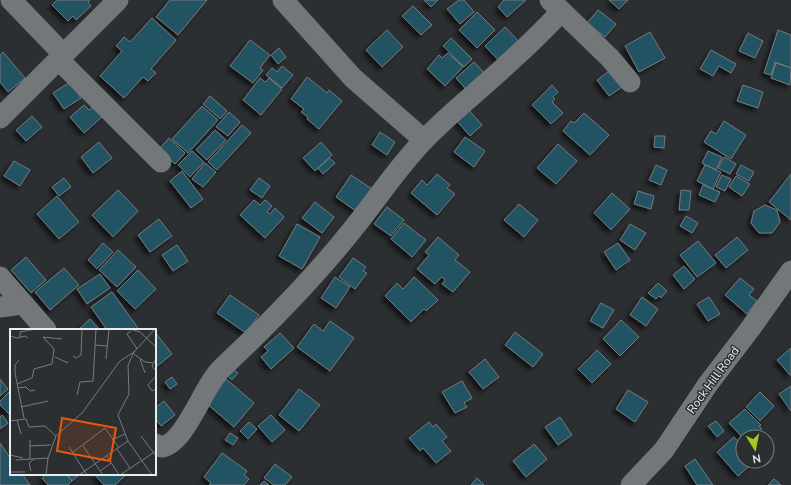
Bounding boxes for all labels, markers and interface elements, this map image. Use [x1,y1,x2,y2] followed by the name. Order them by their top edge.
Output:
[10,329,156,475] inset map
[683,343,743,417] street label: Rock Hill Road
[735,429,775,469] north arrow
[751,450,762,466] text: N

